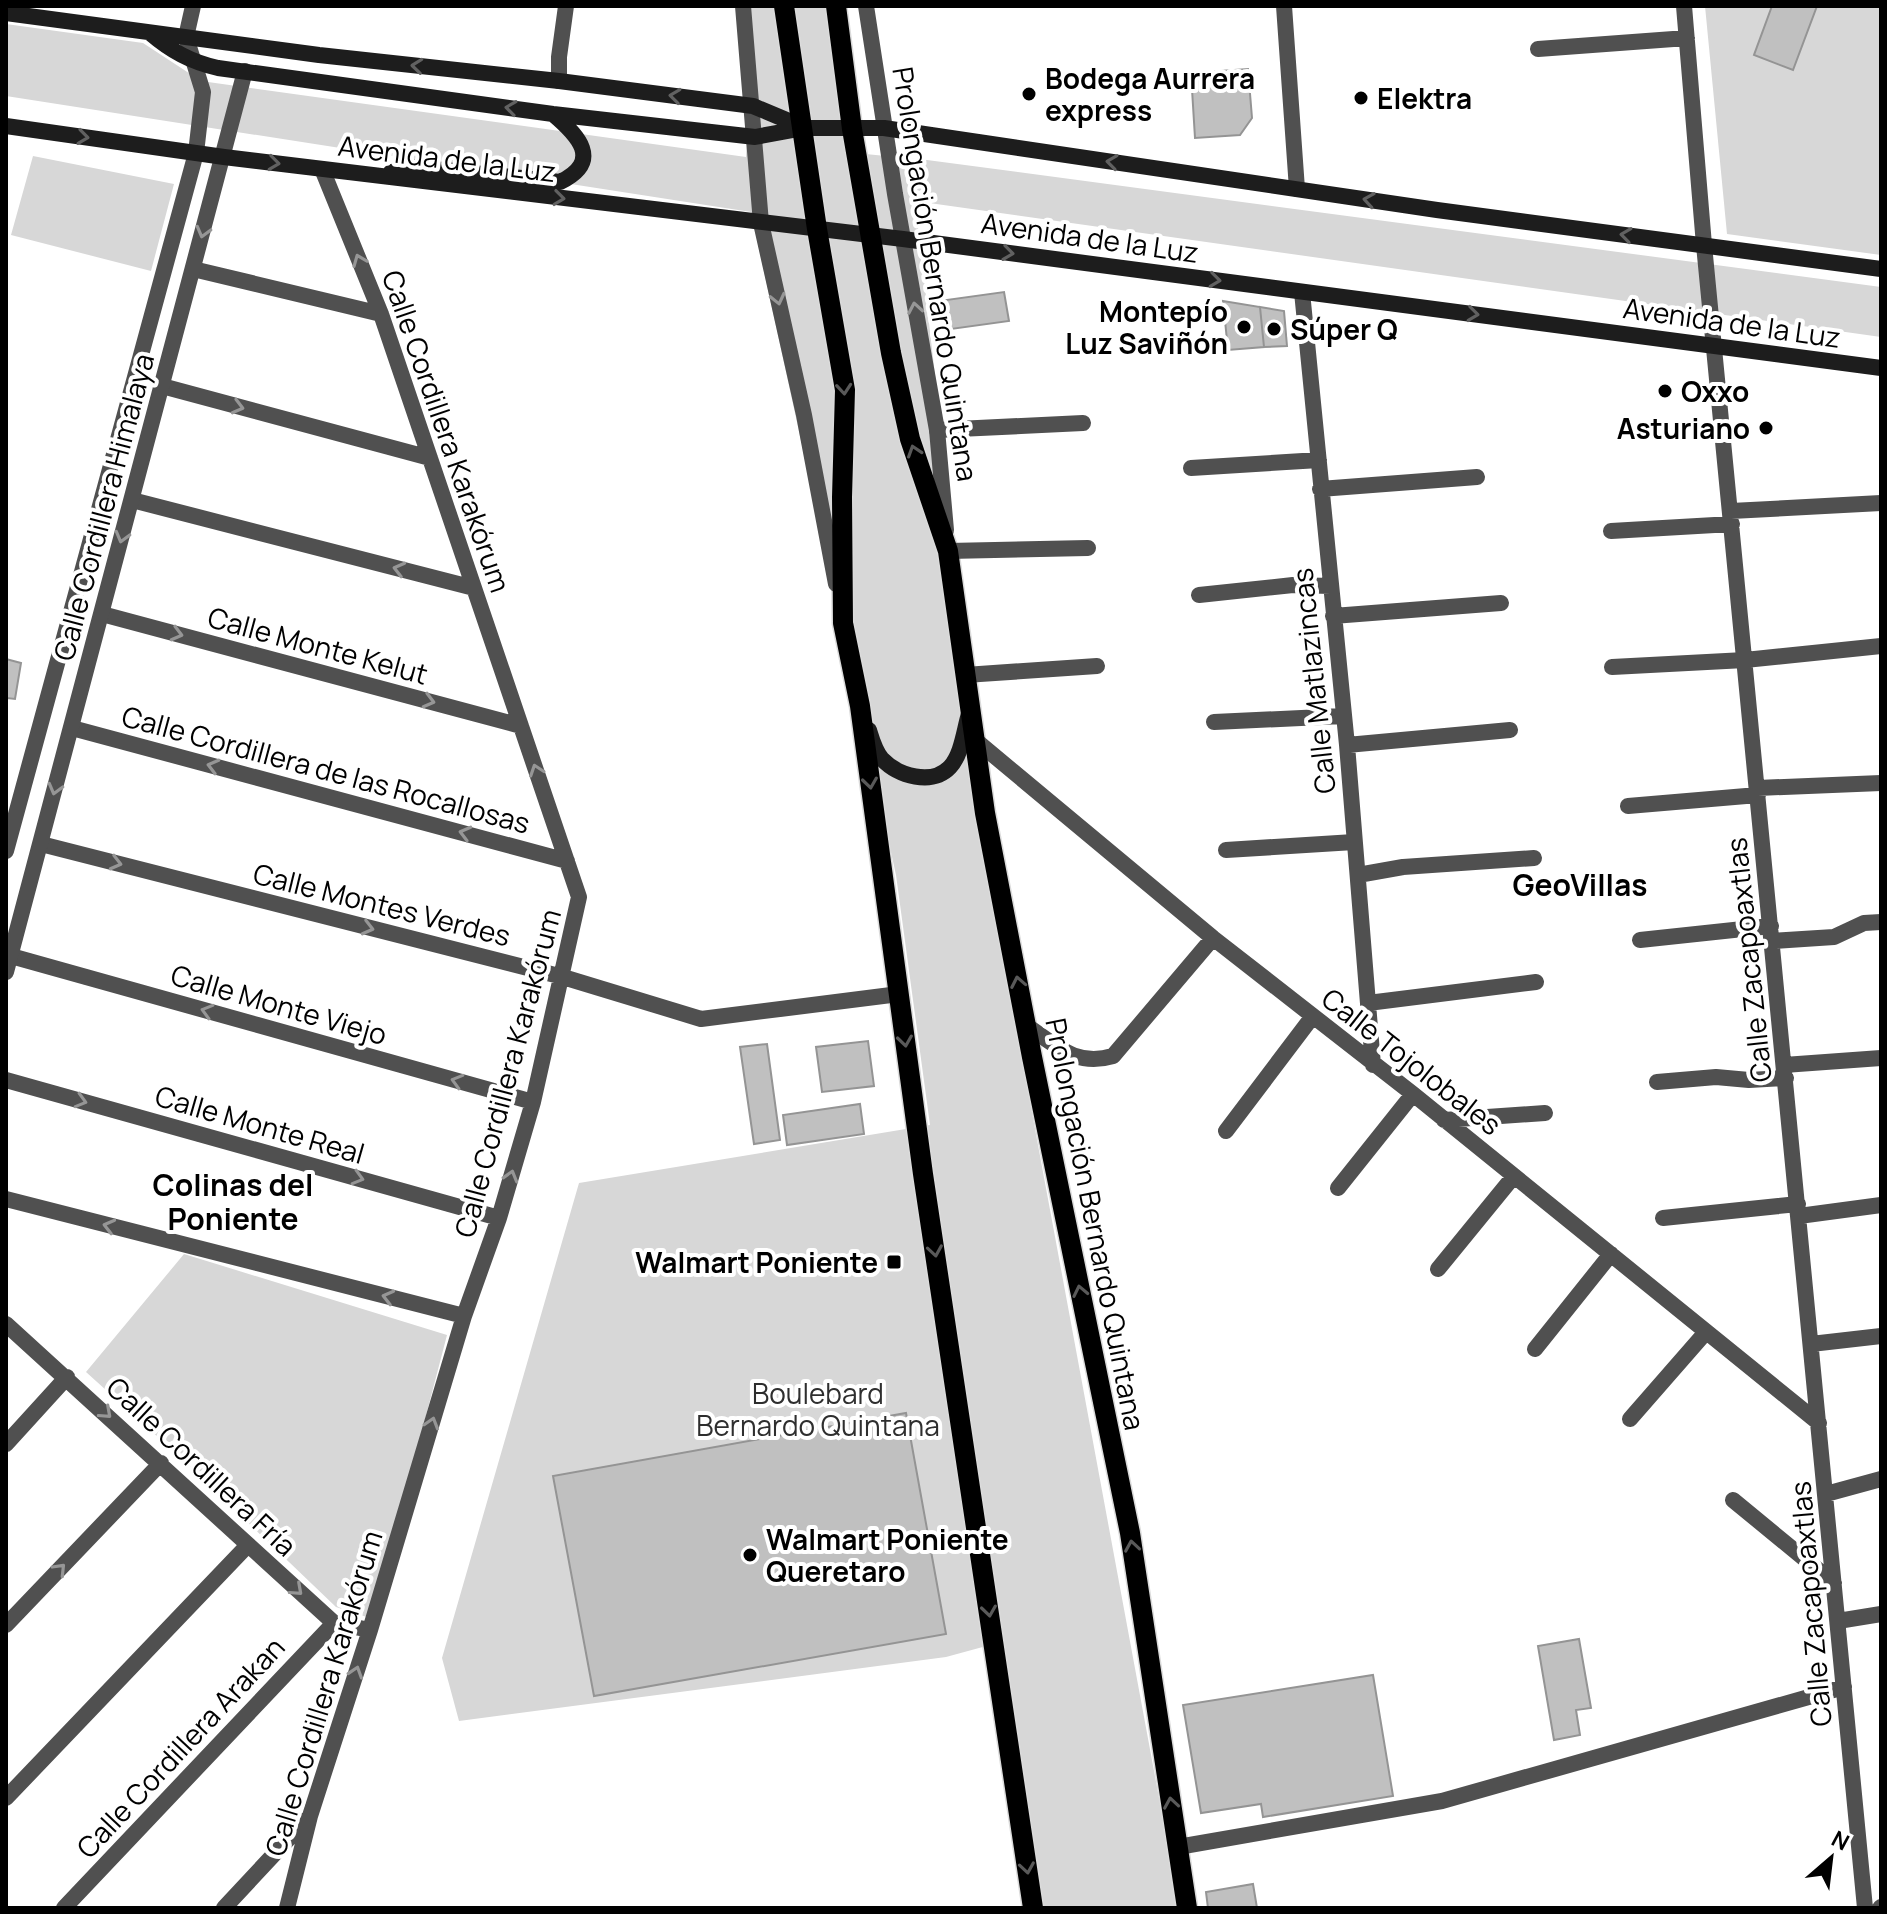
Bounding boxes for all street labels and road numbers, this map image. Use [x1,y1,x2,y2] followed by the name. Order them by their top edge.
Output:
[884,64,988,484] street label: Prolongación Bernardo Quintana
[336,126,558,190] street label: Avenida de la Luz
[979,203,1201,271] street label: Avenida de la Luz
[374,265,520,597] street label: Calle Cordillera Karakórum
[1621,288,1843,356] street label: Avenida de la Luz
[44,349,162,665] street label: Calle Cordillera Himalaya
[1282,566,1344,796] street label: Calle Matlazincas
[204,597,432,693] street label: Calle Monte Kelut
[118,696,534,842] street label: Calle Cordillera de las Rocallosas
[1716,836,1780,1084] street label: Calle Zacapoaxtlas
[249,854,515,954] street label: Calle Montes Verdes
[445,905,569,1241] street label: Calle Cordillera Karakórum
[167,955,391,1053] street label: Calle Monte Viejo
[1314,979,1510,1143] street label: Calle Tojolobales
[1037,1015,1155,1433] street label: Prolongación Bernardo Quintana
[151,1076,369,1172] street label: Calle Monte Real
[99,1368,305,1564] street label: Calle Cordillera Fría
[1780,1480,1840,1728] street label: Calle Zacapoaxtlas
[255,1526,391,1860] street label: Calle Cordillera Karakórum
[67,1628,293,1866] street label: Calle Cordillera Arakan

